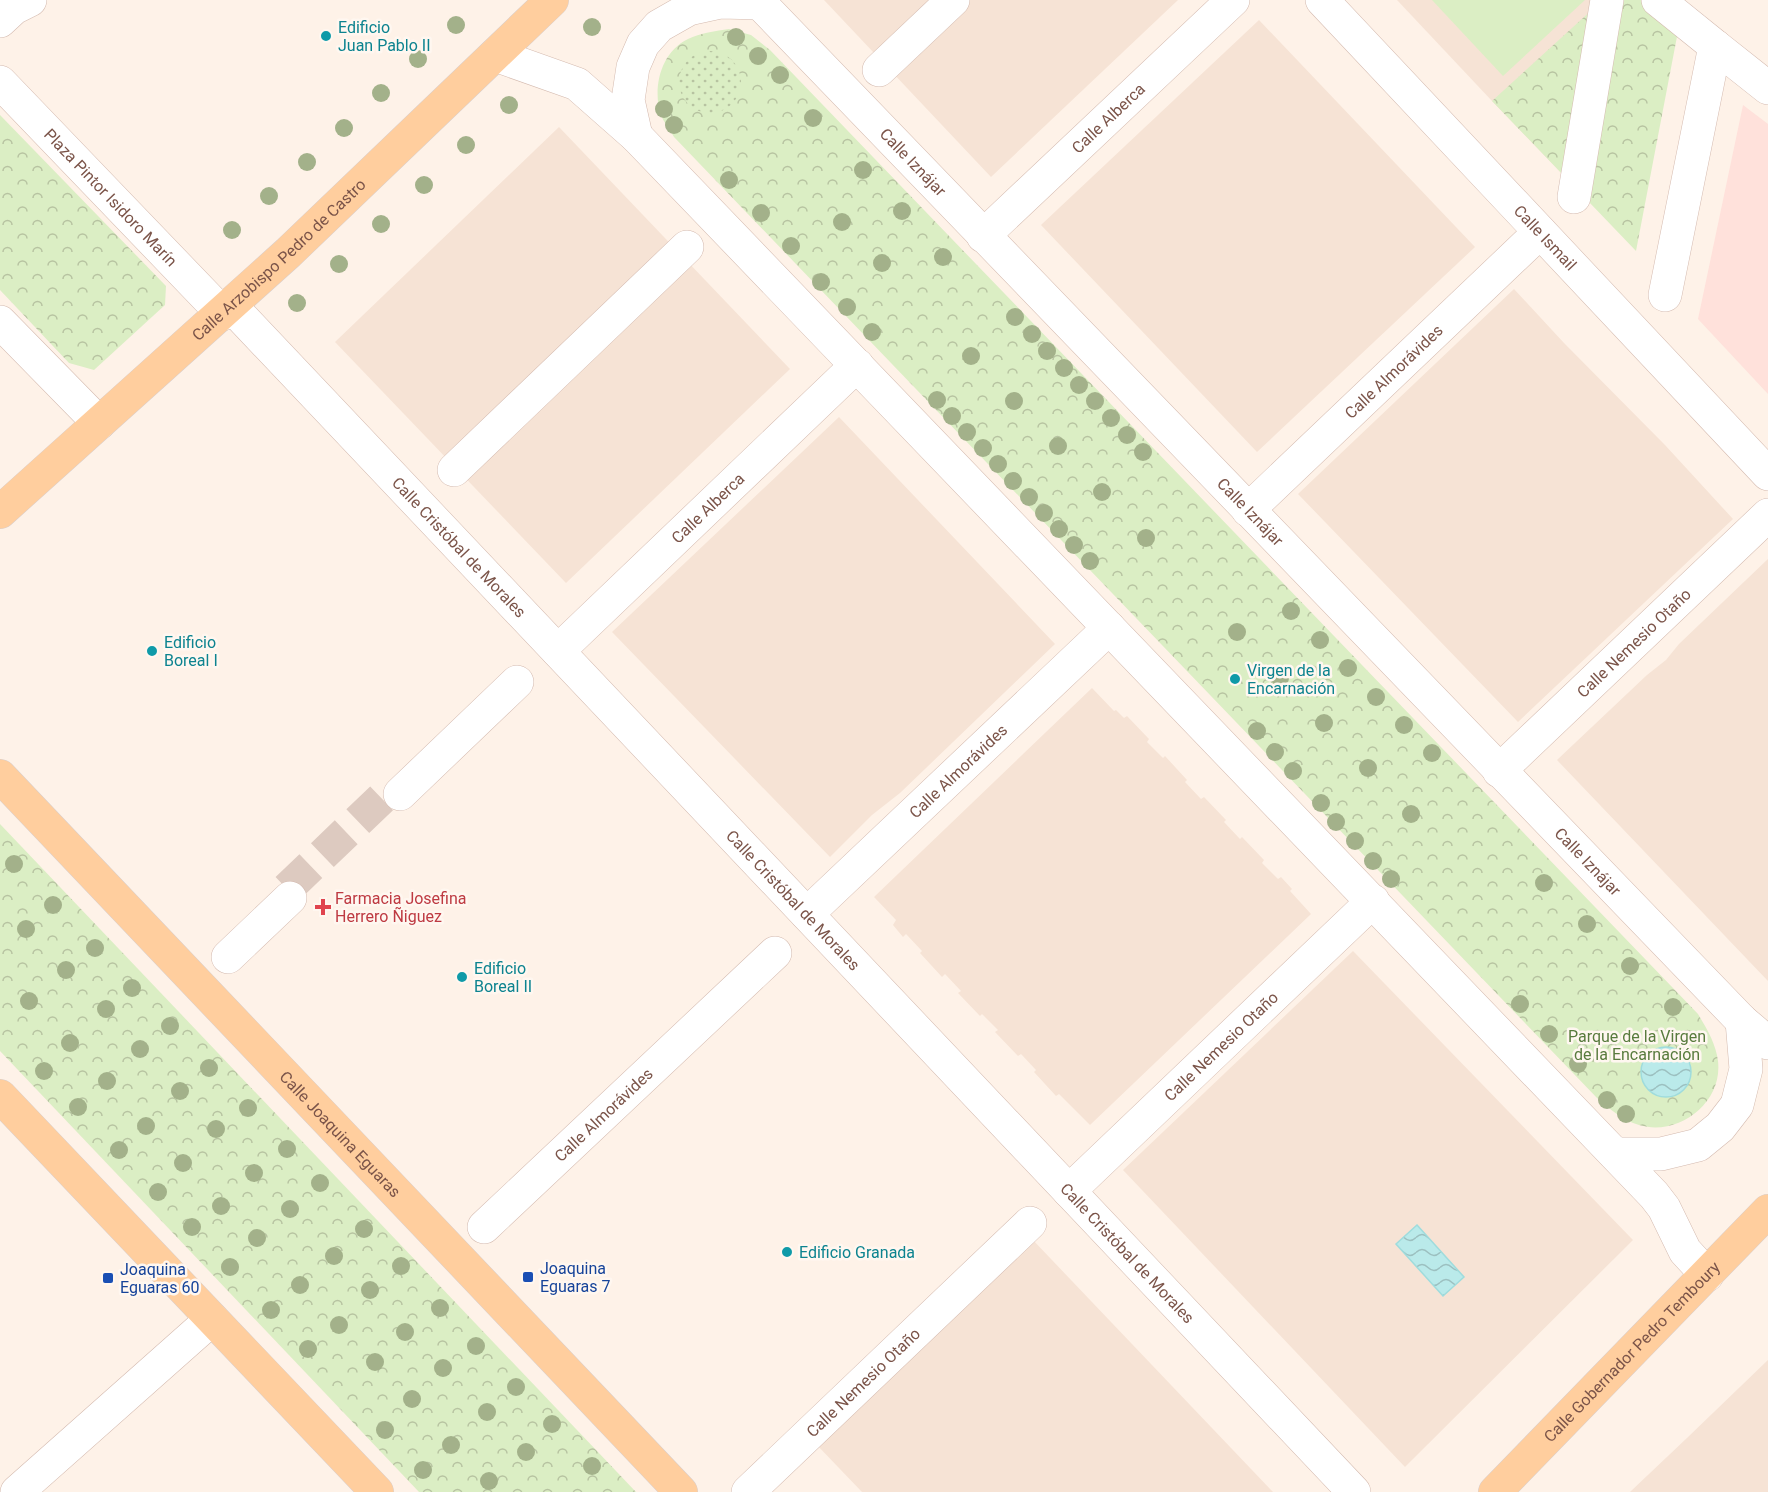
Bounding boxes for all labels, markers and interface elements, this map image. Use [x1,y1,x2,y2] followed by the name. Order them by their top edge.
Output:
[338,18,431,55] place label: Edificio Juan Pablo II
[319,29,333,43] marker: Edificio Juan Pablo II
[1068,79,1149,157] street label: Calle Alberca
[876,124,951,200] street label: Calle Iznájar
[40,125,181,270] street label: Plaza Pintor Isidoro Marín
[188,174,369,344] street label: Calle Arzobispo Pedro de Castro
[1510,201,1581,274] street label: Calle Ismail
[1341,320,1446,422] street label: Calle Almorávides
[667,469,748,547] street label: Calle Alberca
[388,473,530,621] street label: Calle Cristóbal de Morales
[1214,474,1288,550] street label: Calle Iznájar
[1573,584,1695,701] street label: Calle Nemesio Otaño
[164,633,218,670] place label: Edificio Boreal I
[145,644,159,658] marker: Edificio Boreal I
[1247,661,1335,698] place label: Virgen de la Encarnación
[1228,672,1242,686] marker: Virgen de la Encarnación
[905,720,1011,822] street label: Calle Almorávides
[1551,823,1626,900] street label: Calle Iznájar
[723,826,864,974] street label: Calle Cristóbal de Morales
[335,889,466,926] place label: Farmacia Josefina Herrero Ñiguez
[316,900,330,914] marker: Farmacia Josefina Herrero Ñiguez
[474,959,532,996] place label: Edificio Boreal II
[455,970,469,984] marker: Edificio Boreal II
[1160,987,1282,1105] street label: Calle Nemesio Otaño
[1568,1027,1706,1064] park label: Parque de la Virgen de la Encarnación
[550,1064,656,1165] street label: Calle Almorávides
[276,1067,405,1201] street label: Calle Joaquina Eguaras
[1057,1179,1198,1327] street label: Calle Cristóbal de Morales
[799,1243,915,1262] place label: Edificio Granada
[780,1245,794,1259] marker: Edificio Granada
[1540,1257,1724,1446] street label: Calle Gobernador Pedro Temboury
[540,1259,610,1296] place label: Joaquina Eguaras 7
[120,1260,199,1297] place label: Joaquina Eguaras 60
[521,1270,535,1284] marker: Joaquina Eguaras 7
[101,1271,115,1285] marker: Joaquina Eguaras 60
[802,1324,924,1441] street label: Calle Nemesio Otaño

